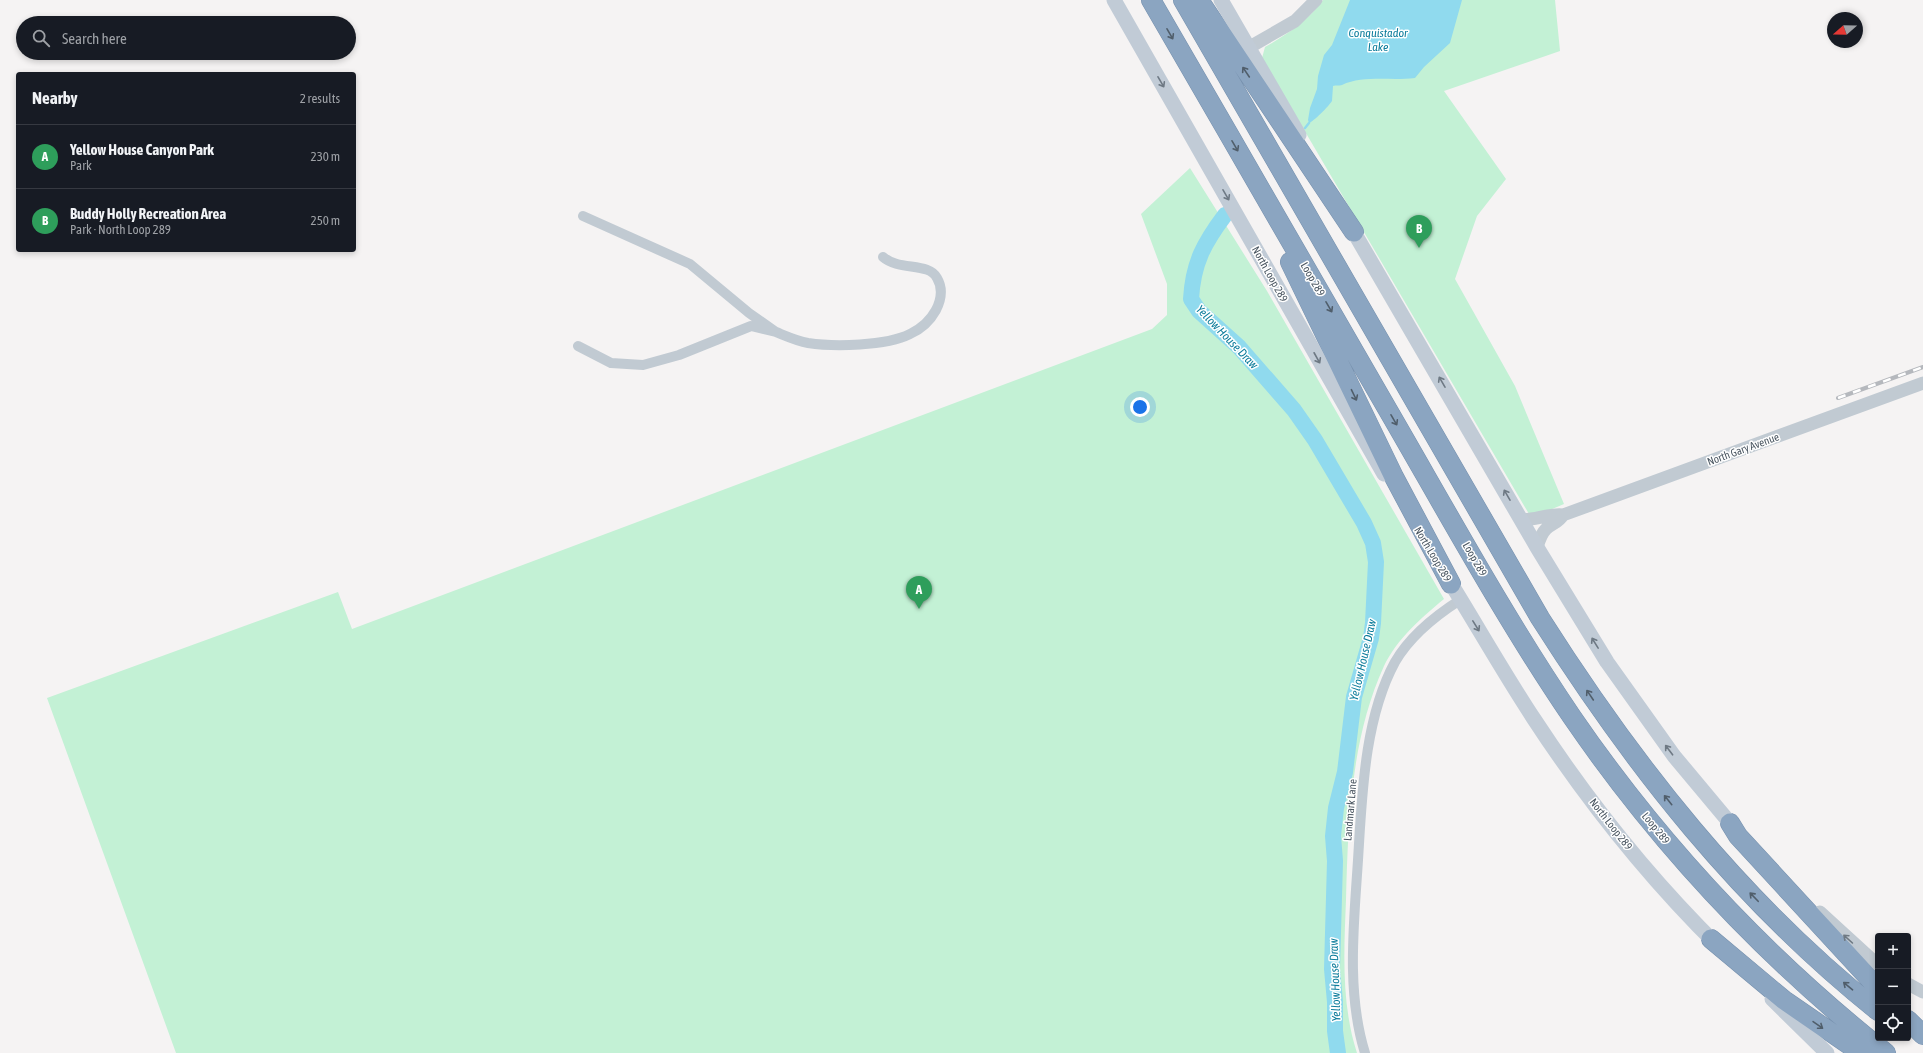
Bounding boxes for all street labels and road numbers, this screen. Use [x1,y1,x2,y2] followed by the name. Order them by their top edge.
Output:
[1250,244,1290,304] street label: North Loop 289
[1299,260,1327,298] street label: Loop 289
[1705,430,1781,468] street label: North Gary Avenue
[1412,524,1454,584] street label: North Loop 289
[1461,540,1489,578] street label: Loop 289
[1341,778,1359,842] street label: Landmark Lane
[1587,796,1635,852] street label: North Loop 289
[1640,810,1672,846] street label: Loop 289

